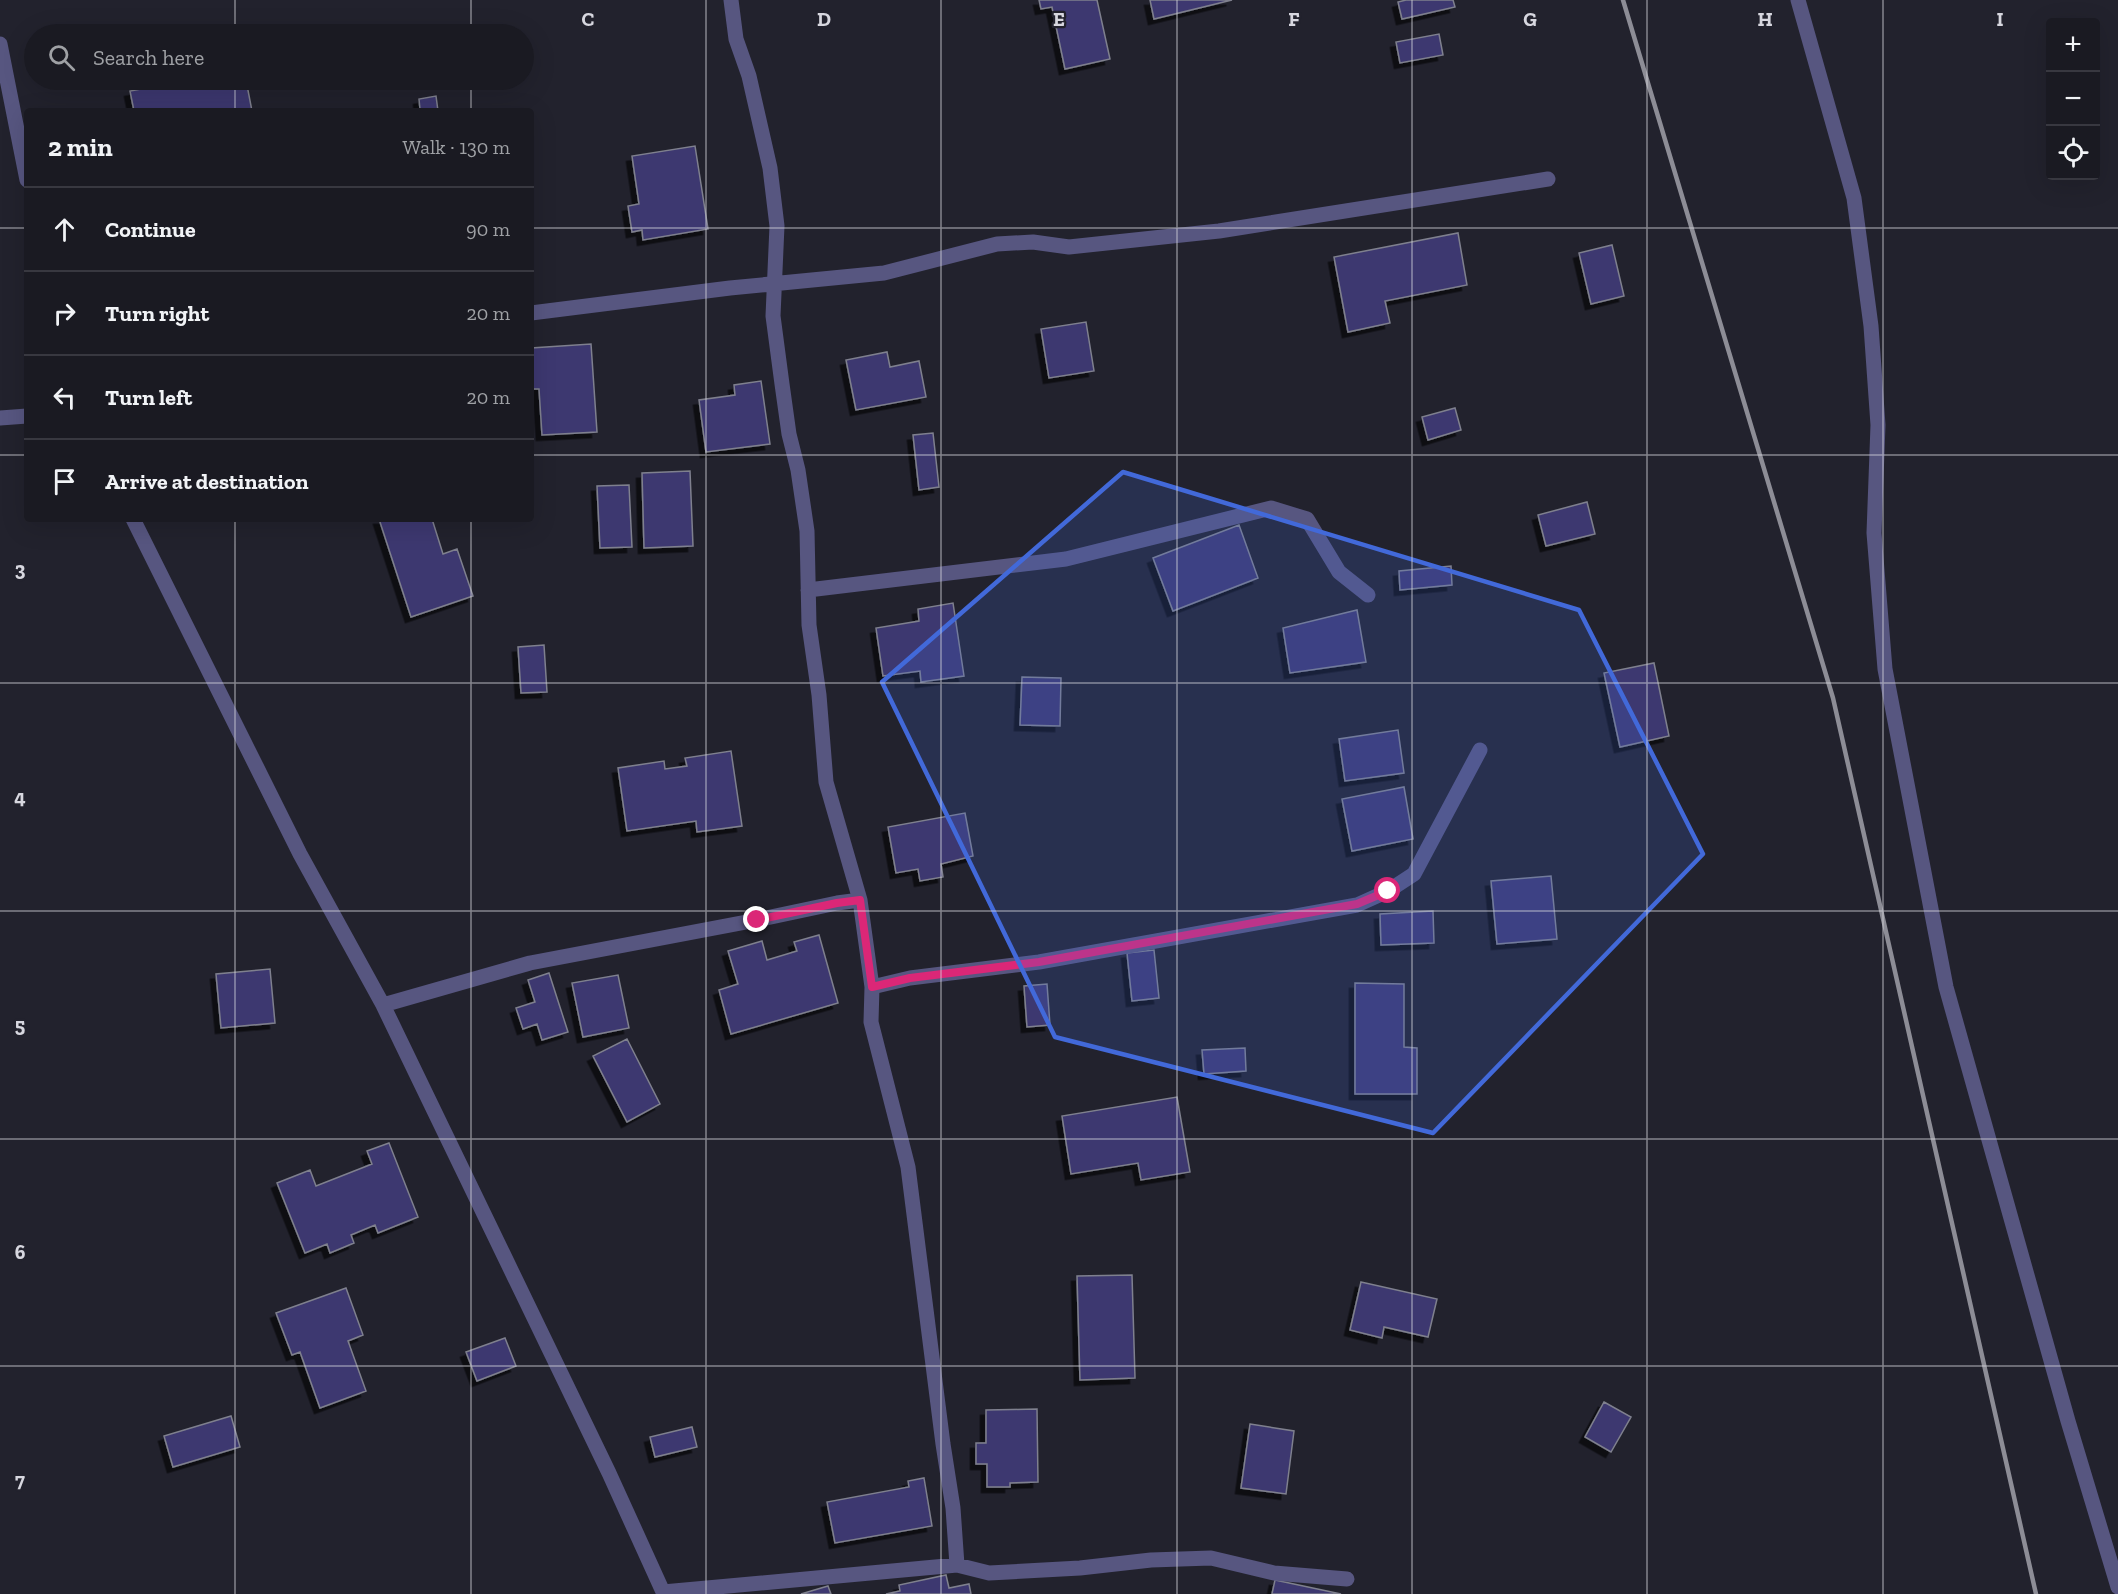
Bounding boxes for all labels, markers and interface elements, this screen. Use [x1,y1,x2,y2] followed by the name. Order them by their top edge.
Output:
[582,7,595,31] text: C
[817,7,831,31] text: D
[1053,7,1065,31] text: E
[1288,7,1300,31] text: F
[1523,7,1537,31] text: G
[1757,7,1773,31] text: H
[1996,7,2004,31] text: I
[2046,18,2100,180] map controls
[2046,18,2100,72] button: +
[24,24,534,90] search box
[45,41,78,74] icon: search
[93,44,204,71] text: Search here
[2046,72,2100,126] button: −
[2046,126,2100,180] button: locate
[48,131,113,163] text: 2 min
[403,135,510,159] text: Walk · 130 m
[48,213,81,246] icon: ahead
[105,216,196,243] text: Continue
[466,217,510,241] text: 90 m
[48,297,81,330] icon: right
[105,300,209,327] text: Turn right
[466,301,510,325] text: 20 m
[48,381,81,414] icon: left
[105,384,192,411] text: Turn left
[466,385,510,409] text: 20 m
[48,465,81,498] icon: arrive
[105,468,308,495] text: Arrive at destination
[15,557,26,581] text: 3
[14,785,26,809] text: 4
[1374,877,1400,903] route start
[743,906,769,932] route end
[15,1013,25,1037] text: 5
[15,1240,26,1264] text: 6
[15,1468,25,1492] text: 7

